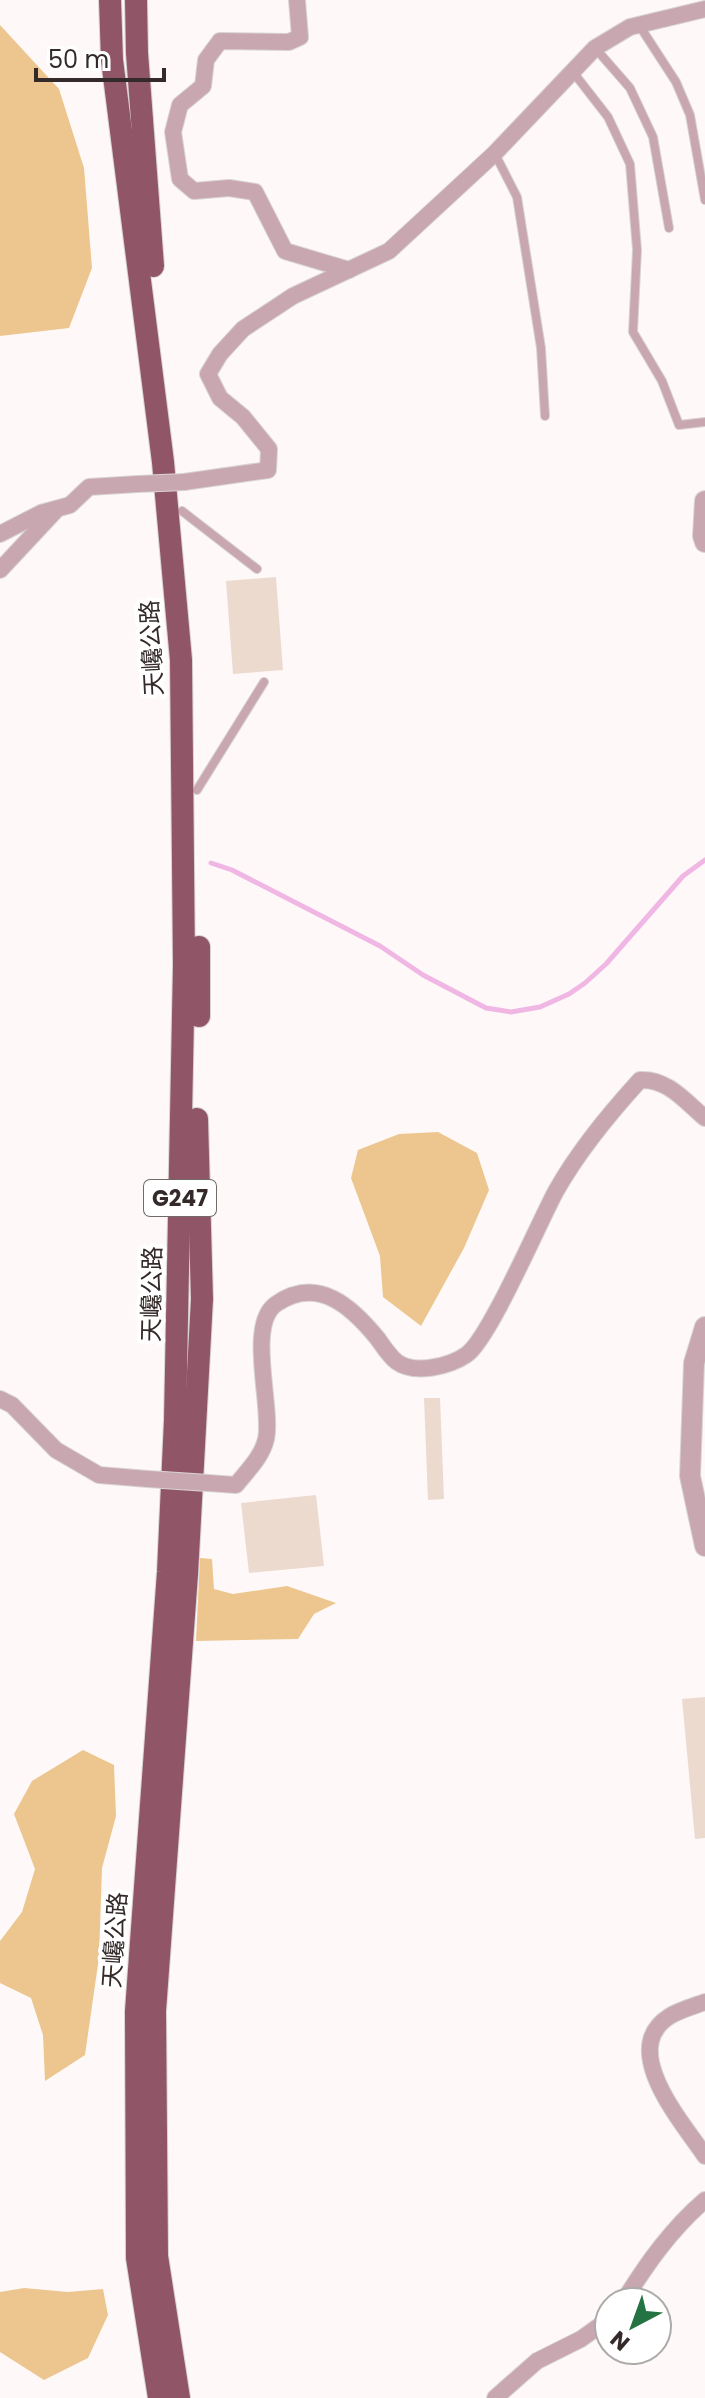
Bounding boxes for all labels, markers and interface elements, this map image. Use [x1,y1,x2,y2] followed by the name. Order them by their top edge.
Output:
[36,32,164,82] scale bar
[48,43,109,76] text: 50 m
[133,599,170,697] street label: 天巉公路
[144,1180,216,1216] road number: G247
[134,1246,169,1342] street label: 天巉公路
[95,1891,134,1989] street label: 天巉公路
[593,2286,673,2366] north arrow
[604,2324,637,2358] text: N

